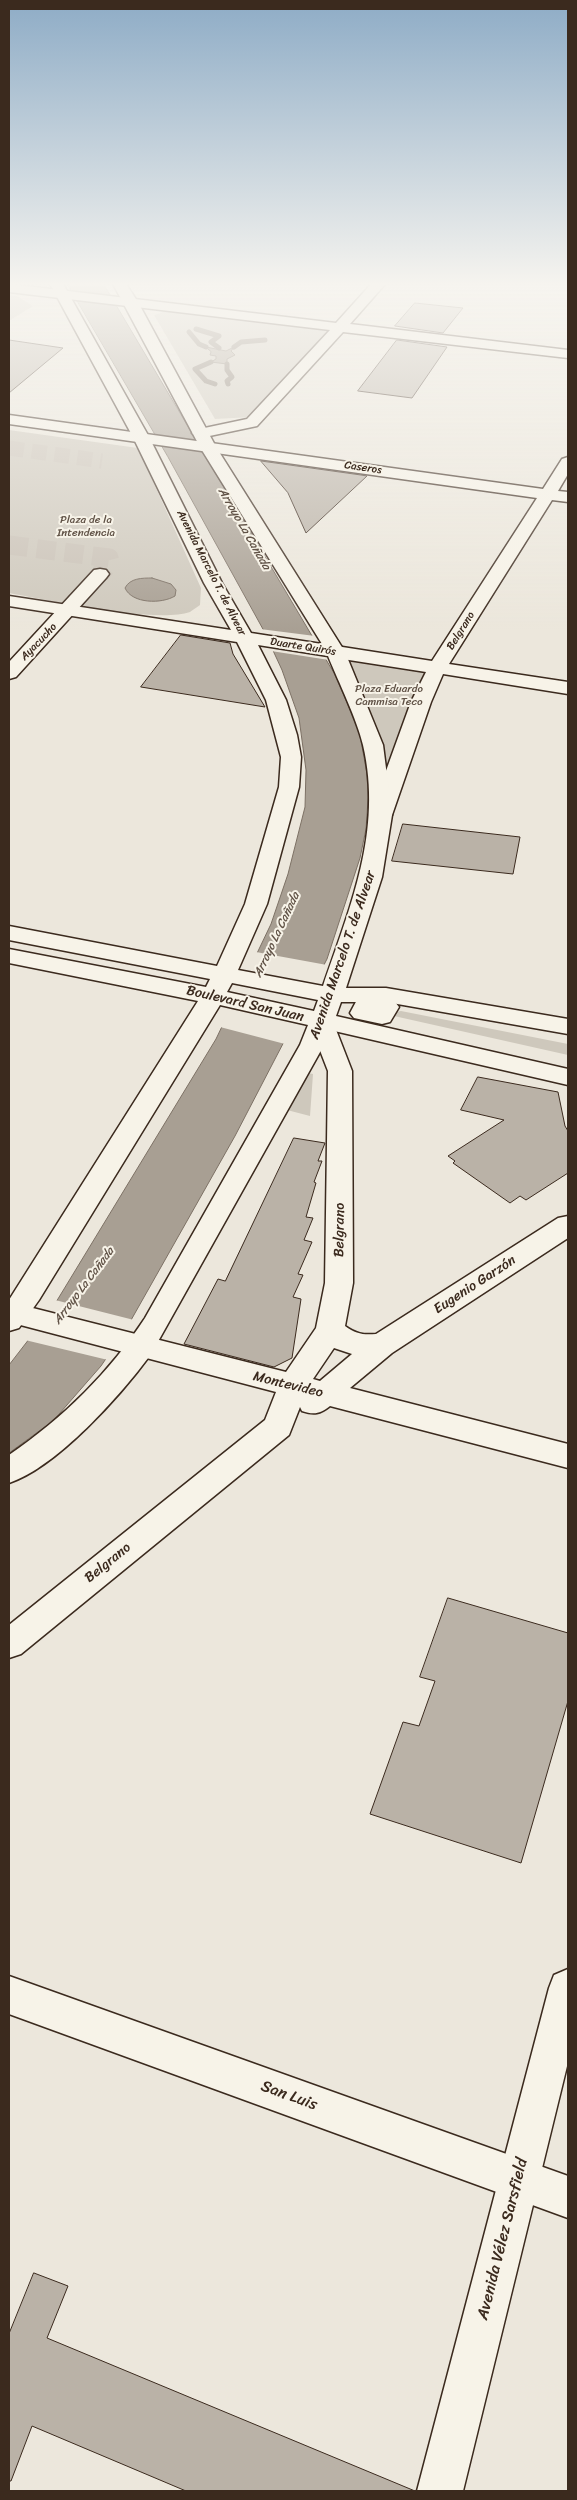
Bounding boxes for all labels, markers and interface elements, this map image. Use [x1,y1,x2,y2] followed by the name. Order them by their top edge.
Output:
[343,459,383,477] street label: Caseros
[215,485,273,573] water label: Arroyo La Cañada
[173,508,249,638] street label: Avenida Marcelo T. de Alvear
[57,513,115,539] park label: Plaza de la Intendencia
[444,609,478,653] street label: Belgrano
[18,621,60,663] street label: Ayacucho
[269,635,337,659] street label: Duarte Quirós
[355,682,423,708] park label: Plaza Eduardo Cammisa Teco
[306,868,380,1042] street label: Avenida Marcelo T. de Alvear
[251,890,303,980] water label: Arroyo La Cañada
[185,982,305,1026] street label: Boulevard San Juan
[331,1203,349,1257] street label: Belgrano
[51,1245,117,1327] water label: Arroyo La Cañada
[431,1252,519,1318] street label: Eugenio Garzón
[251,1368,325,1402] street label: Montevideo
[82,1539,134,1587] street label: Belgrano
[258,2077,320,2115] street label: San Luis
[474,2156,532,2322] street label: Avenida Vélez Sarsfield

